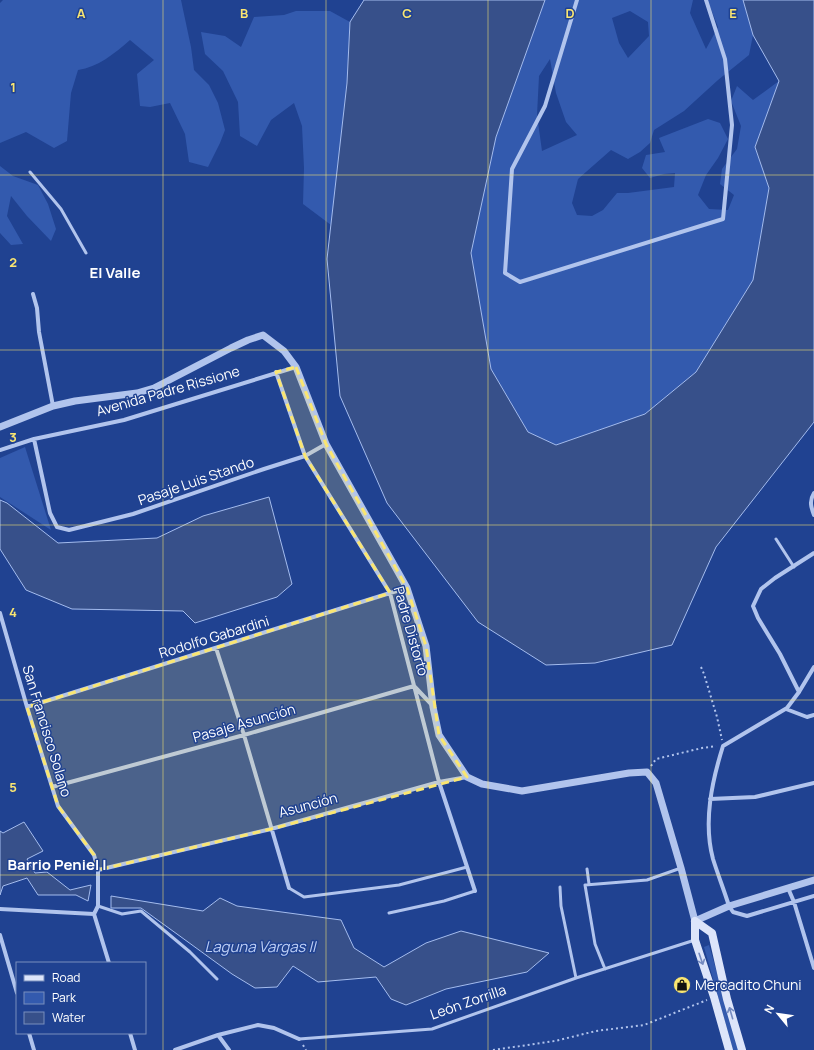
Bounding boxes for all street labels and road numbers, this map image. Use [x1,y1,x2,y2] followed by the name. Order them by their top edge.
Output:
[94,361,242,420] street label: Avenida Padre Rissione
[135,452,256,509] street label: Pasaje Luis Stando
[390,584,433,678] street label: Padre Distorto
[156,611,271,662] street label: Rodolfo Gabardini
[18,663,77,799] street label: San Francisco Solano
[190,699,297,746] street label: Pasaje Asunción
[276,788,339,821] street label: Asunción
[427,980,508,1023] street label: León Zorrilla

